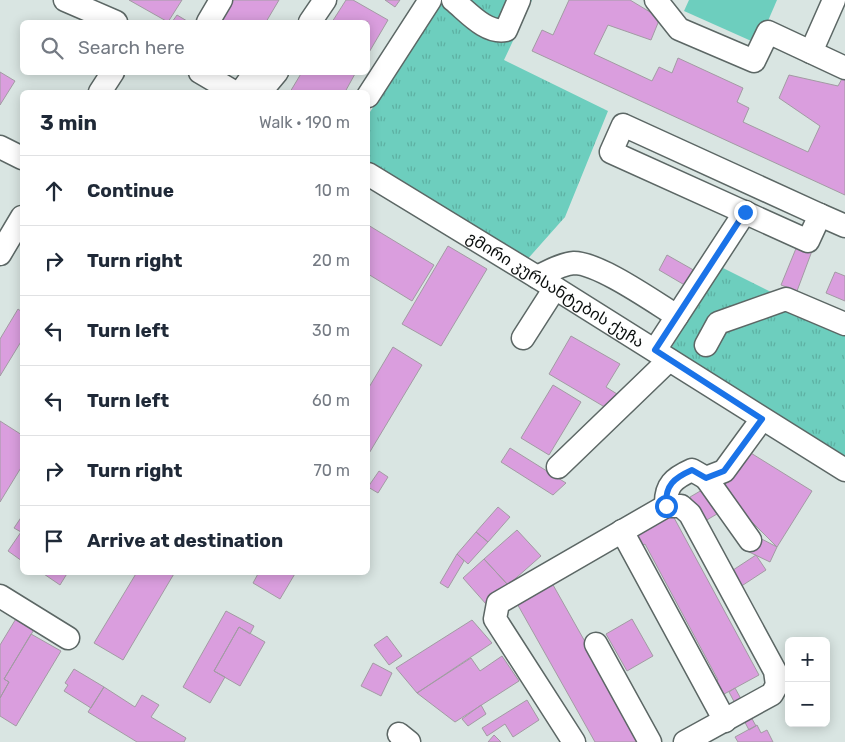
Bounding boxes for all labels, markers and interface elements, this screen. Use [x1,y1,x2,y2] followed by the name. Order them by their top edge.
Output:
[20,20,370,75] search box
[38,34,66,62] icon: search
[78,36,185,59] text: Search here
[40,110,97,135] text: 3 min
[259,113,350,132] text: Walk · 190 m
[40,177,68,205] icon: ahead
[87,179,174,202] text: Continue
[315,181,350,200] text: 10 m
[734,201,757,224] route end
[463,227,648,351] street label: გმირი კურსანტების ქუჩა
[40,247,68,275] icon: right
[87,249,182,272] text: Turn right
[312,251,350,270] text: 20 m
[40,317,68,345] icon: left
[87,319,169,342] text: Turn left
[312,321,350,340] text: 30 m
[40,387,68,415] icon: left
[87,389,169,412] text: Turn left
[312,391,350,410] text: 60 m
[40,457,68,485] icon: right
[87,459,182,482] text: Turn right
[313,461,350,480] text: 70 m
[655,495,678,518] route start
[40,527,68,555] icon: arrive
[87,529,283,552] text: Arrive at destination
[785,637,830,727] map controls
[785,637,830,682] button: +
[785,682,830,727] button: −

